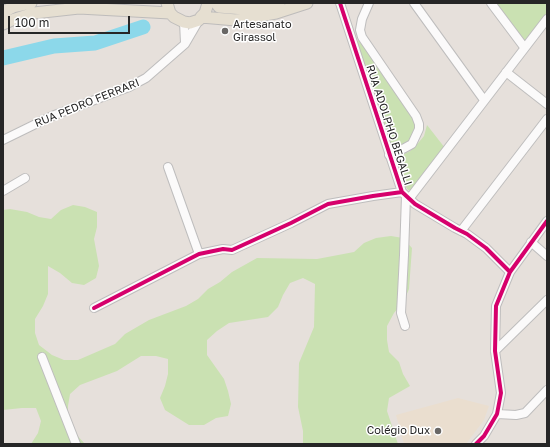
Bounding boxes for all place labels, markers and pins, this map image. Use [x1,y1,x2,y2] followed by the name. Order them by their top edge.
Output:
[233,18,292,44] place label: Artesanato Girassol
[220,26,230,36] marker: Artesanato Girassol
[367,424,430,438] place label: Colégio Dux
[433,426,443,436] marker: Colégio Dux

